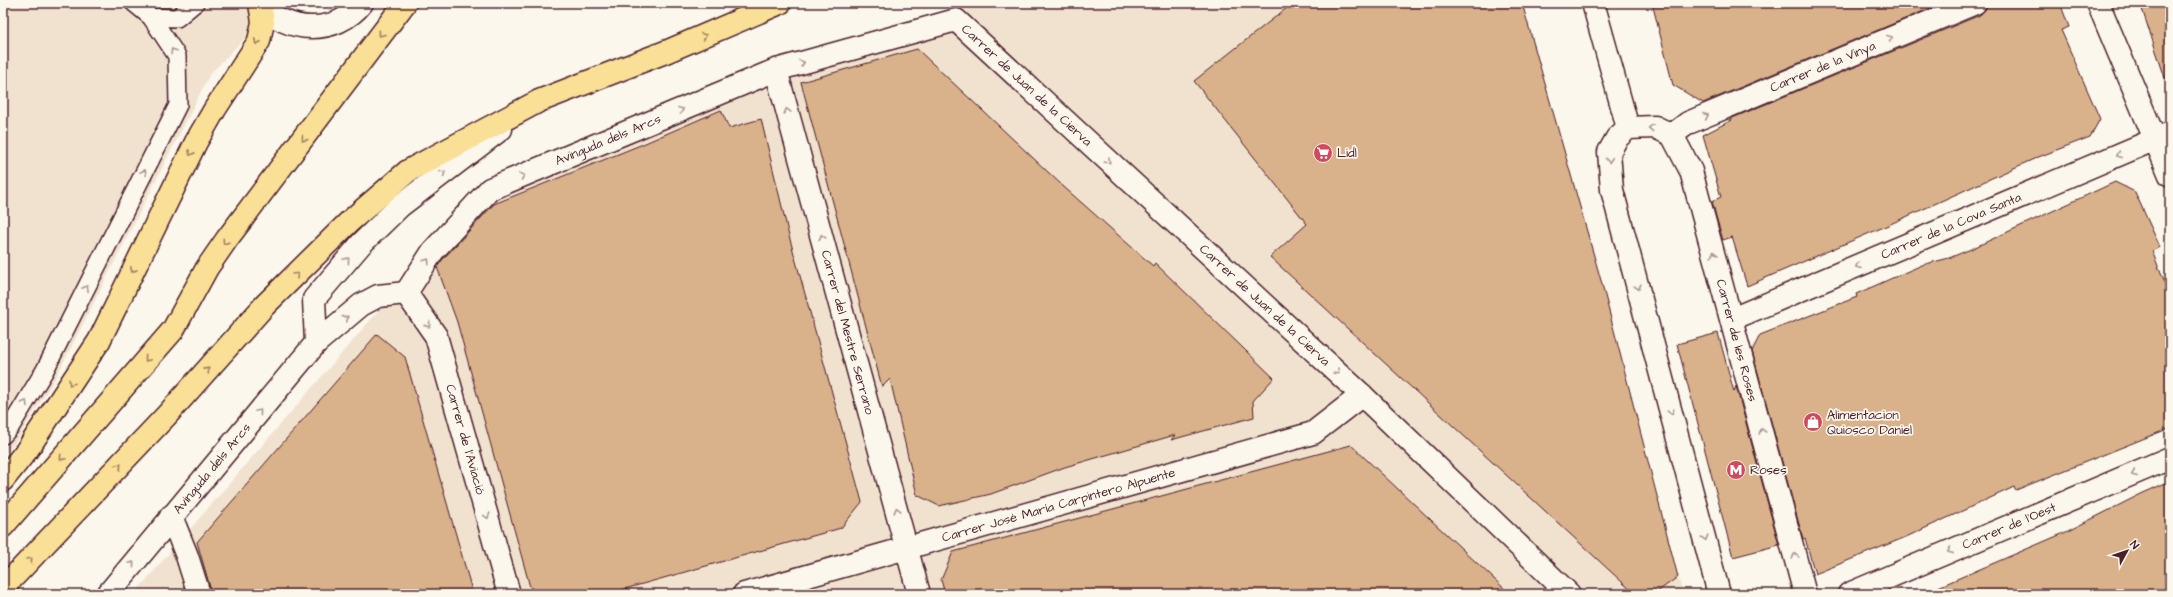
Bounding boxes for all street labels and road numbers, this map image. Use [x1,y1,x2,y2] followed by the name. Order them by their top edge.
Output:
[957,20,1096,151] street label: Carrer de Juan de la Cierva
[1767,36,1879,97] street label: Carrer de la Vinya
[552,110,664,170] street label: Avinguda dels Arcs
[1878,188,2024,264] street label: Carrer de la Cova Santa
[1195,240,1334,370] street label: Carrer de Juan de la Cierva
[817,248,879,417] street label: Carrer del Mestre Serrano
[1712,277,1762,404] street label: Carrer de les Roses
[441,382,490,497] street label: Carrer de l’Aviació
[169,419,255,518] street label: Avinguda dels Arcs
[940,463,1177,547] street label: Carrer José María Carpintero Alpuente
[1960,498,2060,554] street label: Carrer de l'Oest

